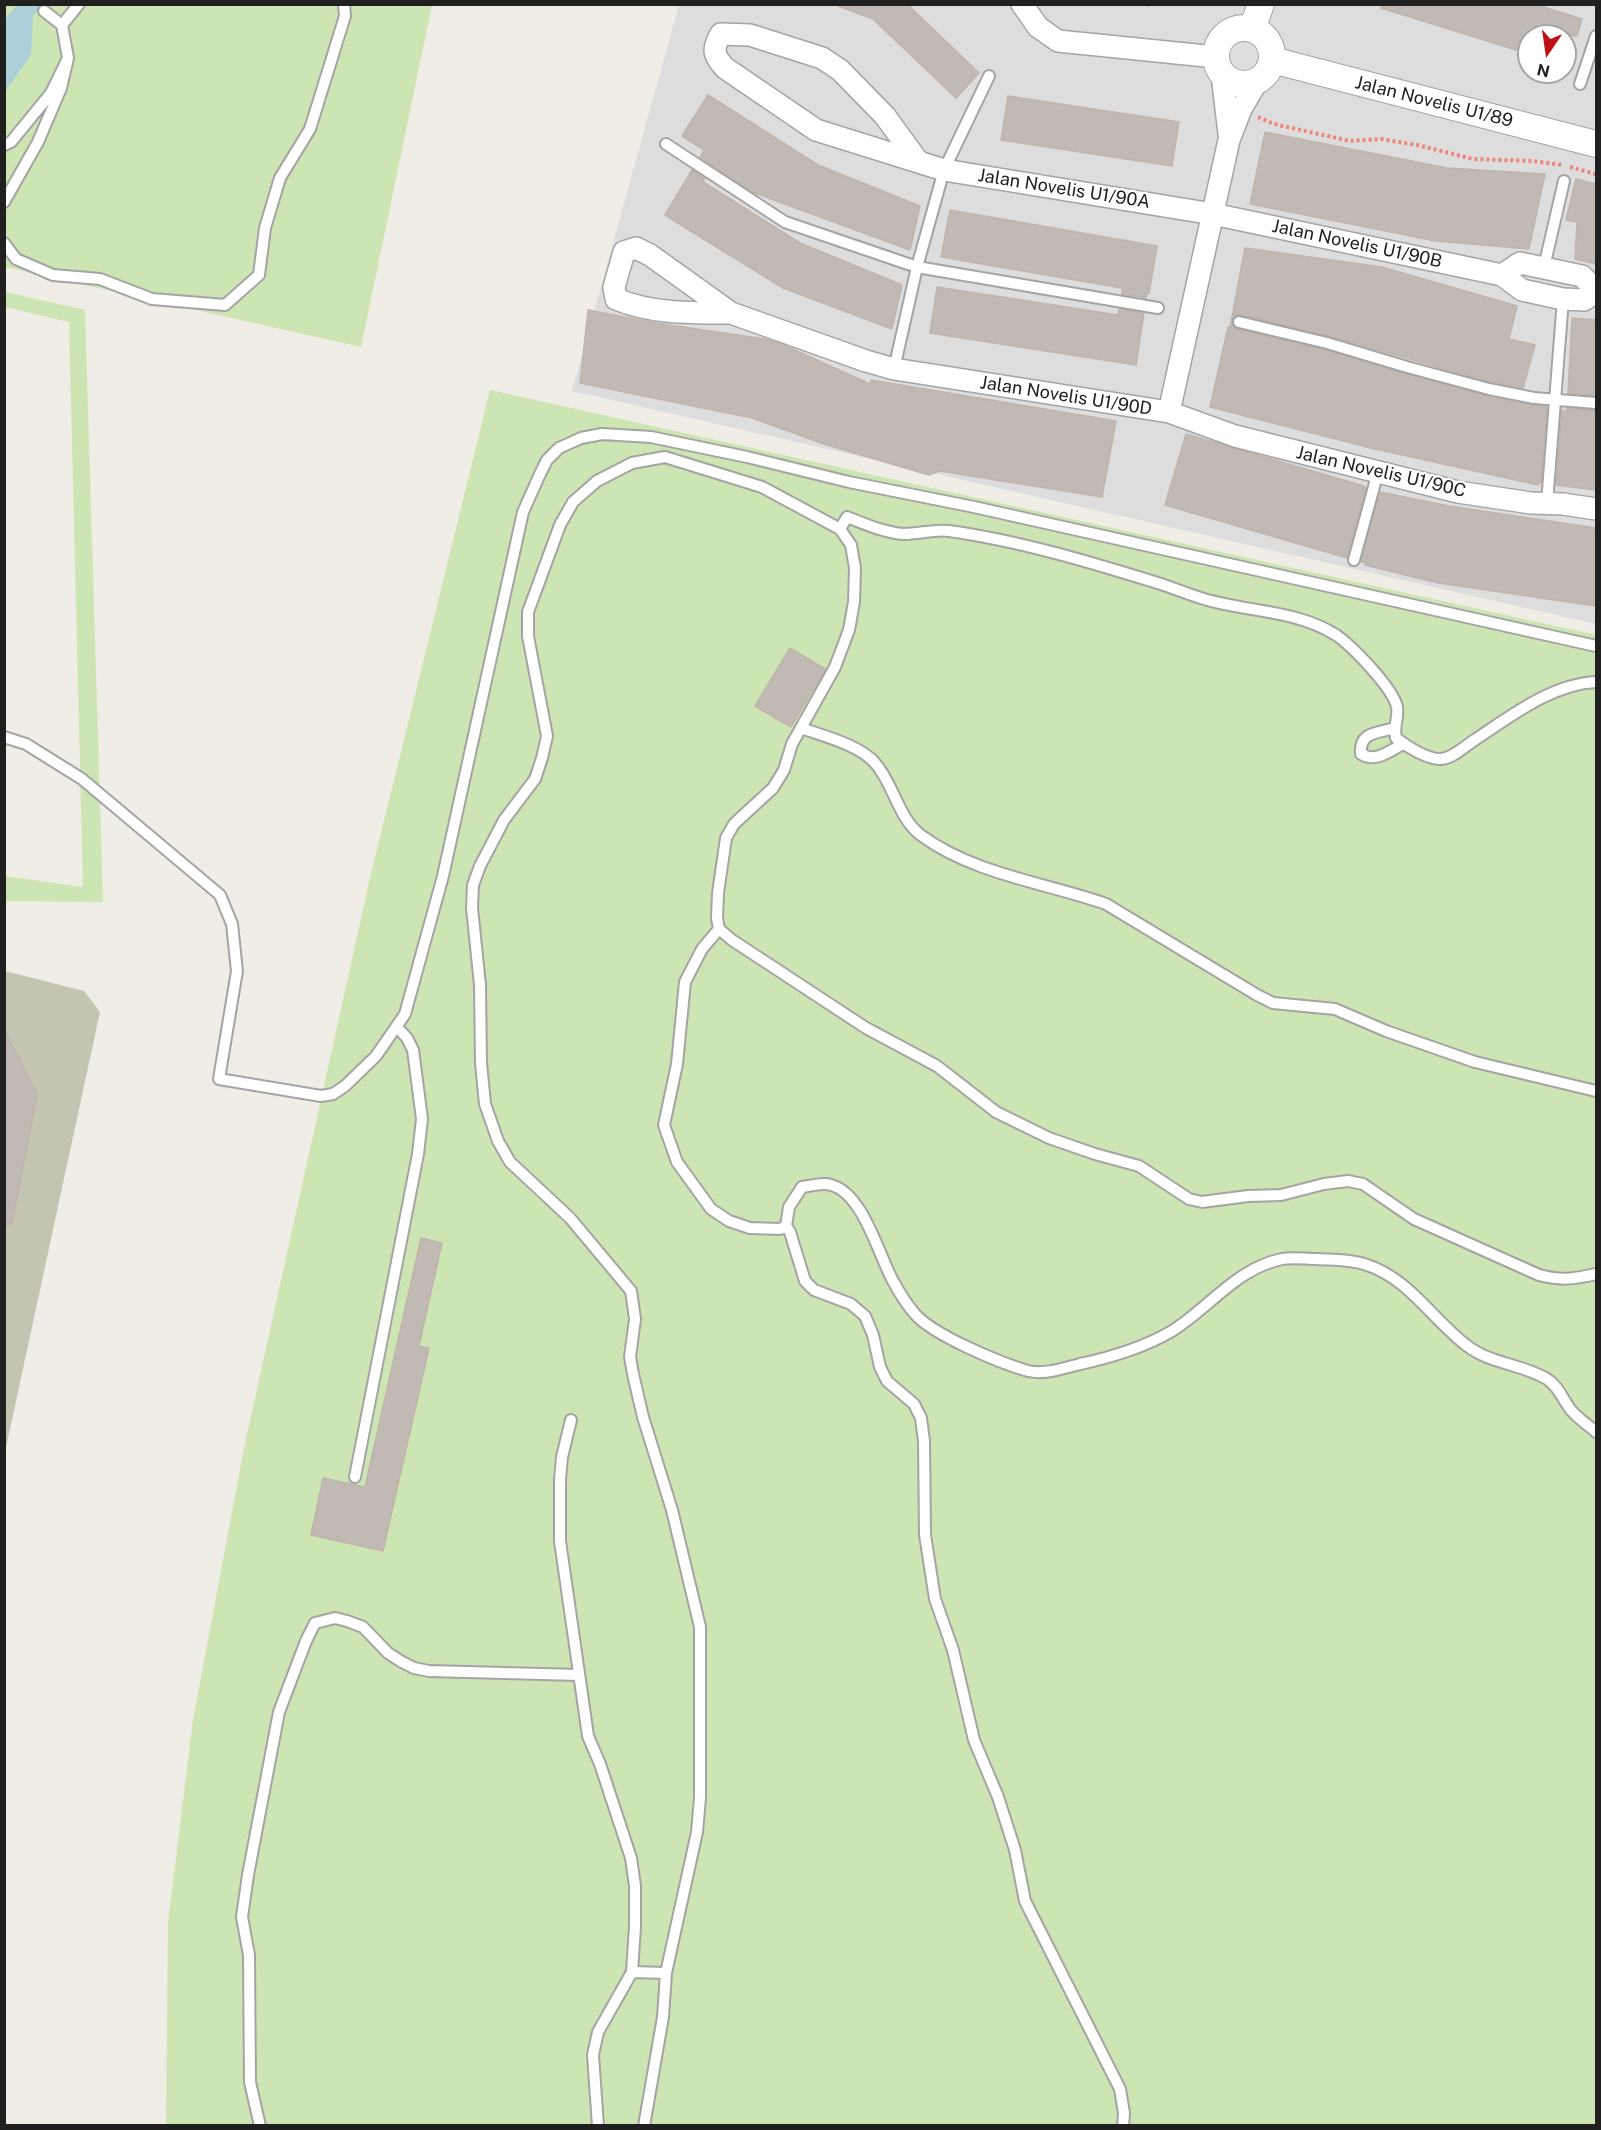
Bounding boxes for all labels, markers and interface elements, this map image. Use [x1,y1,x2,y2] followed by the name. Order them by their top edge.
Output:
[1517,24,1577,84] north arrow
[1535,59,1552,81] text: N
[1353,72,1515,132] street label: Jalan Novelis U1/89
[976,165,1152,213] street label: Jalan Novelis U1/90A
[1270,215,1444,273] street label: Jalan Novelis U1/90B
[979,372,1153,420] street label: Jalan Novelis U1/90D
[1294,442,1468,502] street label: Jalan Novelis U1/90C

